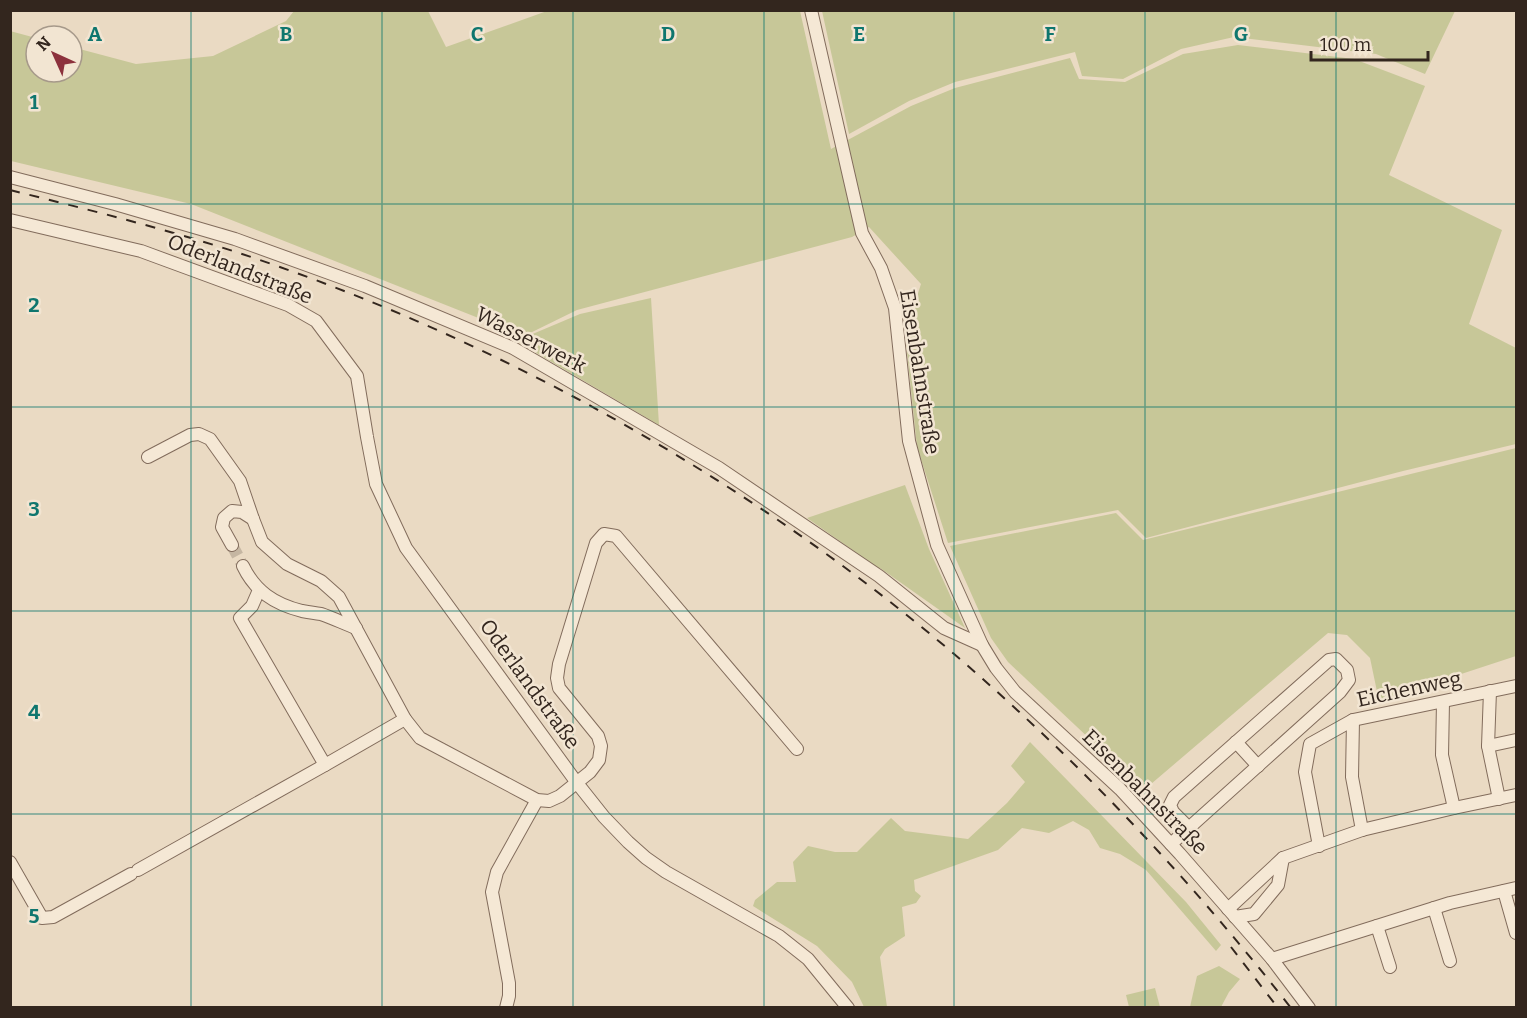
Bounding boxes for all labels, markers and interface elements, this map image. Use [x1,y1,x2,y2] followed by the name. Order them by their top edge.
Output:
[88,22,103,46] text: A
[280,22,293,46] text: B
[471,22,483,46] text: C
[661,22,675,46] text: D
[853,22,865,46] text: E
[1044,22,1056,46] text: F
[1234,22,1248,46] text: G
[24,24,84,84] north arrow
[1311,24,1428,62] scale bar
[33,33,55,55] text: N
[1320,34,1371,56] text: 100 m
[30,90,39,114] text: 1
[164,228,316,310] street label: Oderlandstraße
[894,288,946,456] street label: Eisenbahnstraße
[28,293,40,317] text: 2
[471,301,591,379] street label: Wasserwerk
[28,497,40,521] text: 3
[474,614,586,754] street label: Oderlandstraße
[1354,665,1464,713] street label: Eichenweg
[28,700,40,724] text: 4
[1077,724,1213,860] street label: Eisenbahnstraße
[29,904,40,928] text: 5

